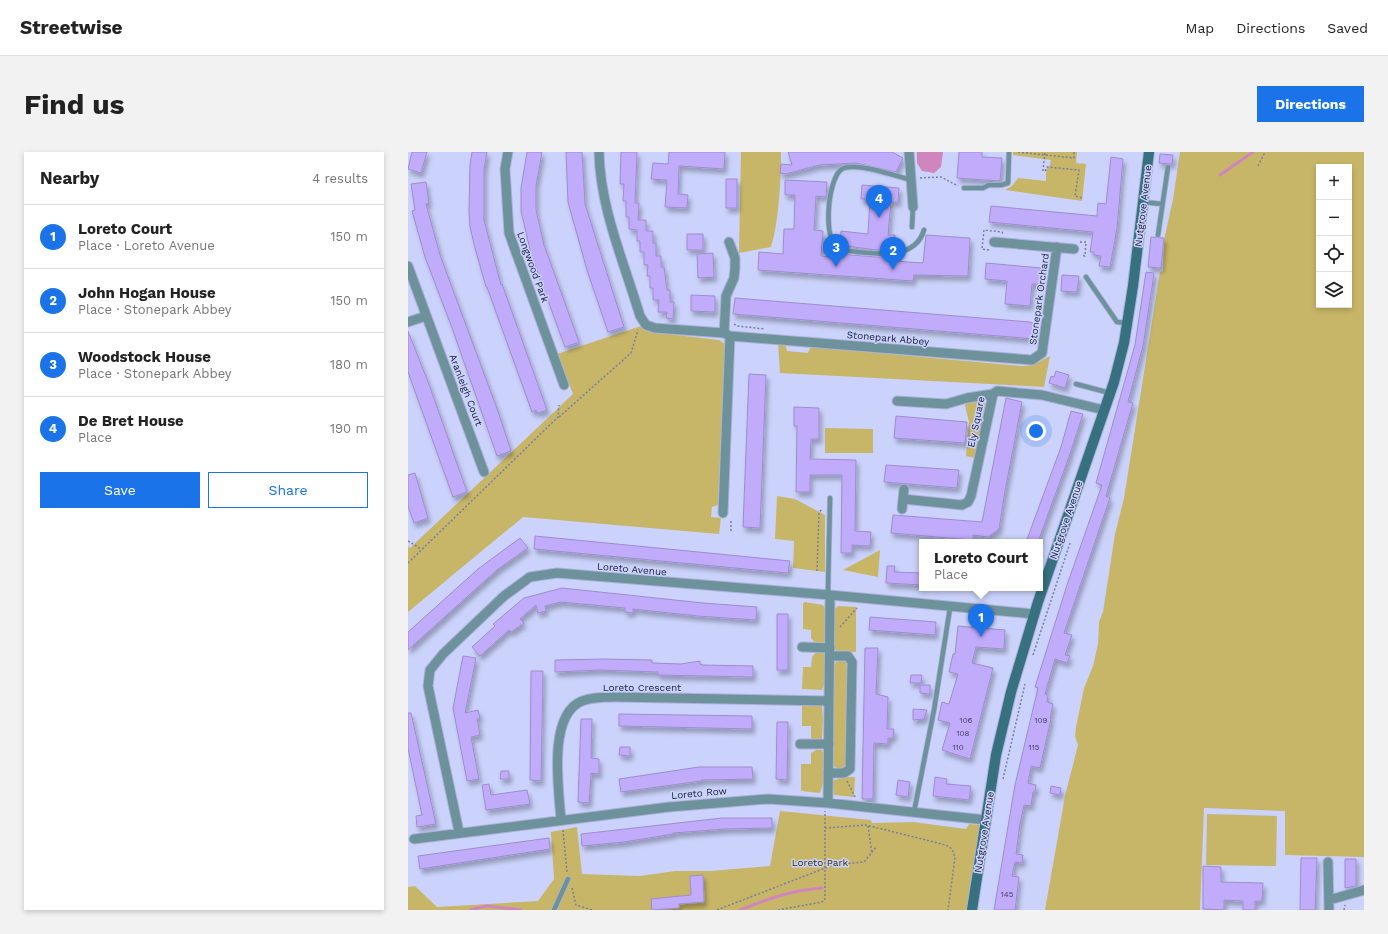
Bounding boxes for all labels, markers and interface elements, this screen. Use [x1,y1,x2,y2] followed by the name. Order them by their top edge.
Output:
[20,16,123,39] text: Streetwise
[1186,20,1214,36] text: Map
[1236,20,1305,36] text: Directions
[1327,20,1368,36] text: Saved
[1257,86,1364,122] button: Directions
[24,88,124,121] text: Find us
[1133,164,1153,247] street label: Nutgrove Avenue
[1316,164,1352,308] map controls
[1316,164,1352,200] button: +
[40,168,99,188] text: Nearby
[312,171,368,186] text: 4 results
[866,185,892,218] pin: 4
[1316,200,1352,236] button: −
[78,220,172,238] text: Loreto Court
[50,229,56,244] text: 1
[330,229,368,244] text: 150 m
[515,230,551,304] street label: Longwood Park
[823,234,849,267] pin: 3
[1316,236,1352,272] button: locate
[880,237,906,270] pin: 2
[78,238,215,253] text: Place · Loreto Avenue
[1027,252,1051,346] street label: Stonepark Orchard
[1316,272,1352,308] button: layers
[78,284,216,302] text: John Hogan House
[49,293,57,308] text: 2
[330,293,368,308] text: 150 m
[78,302,232,317] text: Place · Stonepark Abbey
[846,329,931,347] street label: Stonepark Abbey
[78,348,211,366] text: Woodstock House
[447,353,485,428] street label: Aranleigh Court
[49,357,57,372] text: 3
[330,357,368,372] text: 180 m
[78,366,232,381] text: Place · Stonepark Abbey
[965,395,987,448] street label: Ely Square
[78,412,184,430] text: De Bret House
[49,421,57,436] text: 4
[330,421,368,436] text: 190 m
[1026,421,1046,441] your location
[78,430,112,445] text: Place
[40,472,200,508] button: Save
[208,472,368,508] button: Share
[1047,479,1085,561] street label: Nutgrove Avenue
[919,539,1043,591] popup
[934,549,1028,567] text: Loreto Court
[597,560,668,578] street label: Loreto Avenue
[934,567,968,582] text: Place
[968,604,994,637] pin: 1
[603,682,682,693] street label: Loreto Crescent
[960,716,973,725] house number: 106
[1034,716,1048,725] house number: 109
[956,729,970,738] house number: 108
[952,743,964,752] house number: 110
[1029,743,1040,752] house number: 115
[671,785,728,801] street label: Loreto Row
[972,790,996,873] street label: Nutgrove Avenue
[792,857,849,868] park label: Loreto Park
[1001,890,1014,899] house number: 145

